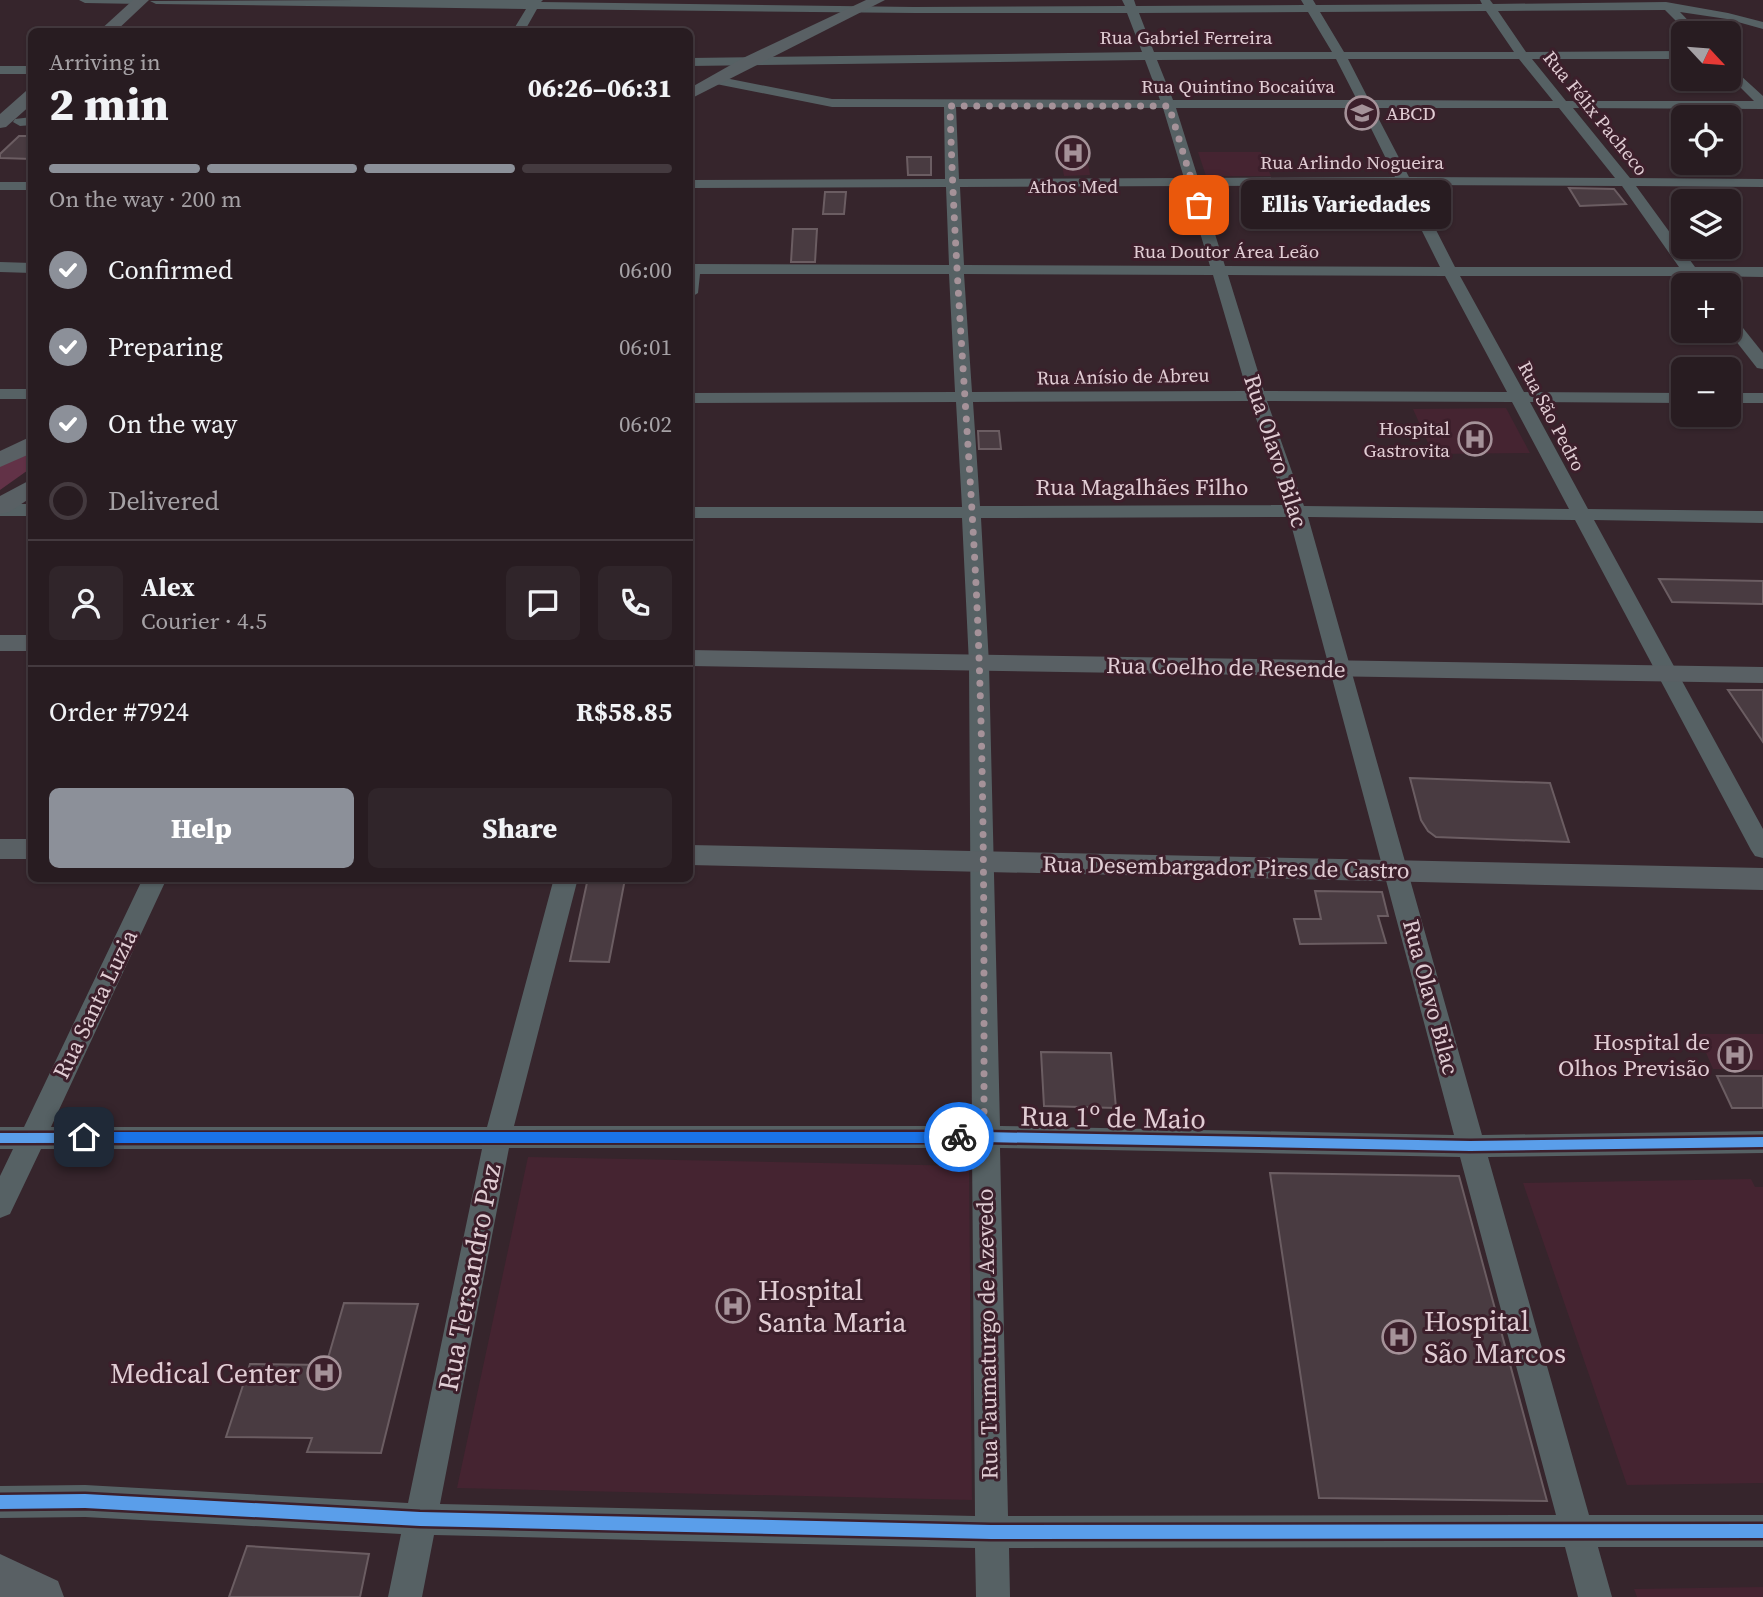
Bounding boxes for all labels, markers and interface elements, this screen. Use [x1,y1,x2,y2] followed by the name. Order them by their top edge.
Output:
[1671,21,1741,91] north arrow
[1671,21,1741,427] map controls
[1100,24,1273,50] street label: Rua Gabriel Ferreira
[1538,45,1654,181] street label: Rua Félix Pacheco
[49,46,161,78] text: Arriving in
[528,70,672,106] text: 06:26–06:31
[49,72,169,135] text: 2 min
[1141,73,1335,99] street label: Rua Quintino Bocaiúva
[1343,94,1381,132] school or university icon: ABCD
[1386,100,1436,126] place label: ABCD
[1671,105,1741,175] button: locate
[1054,134,1092,172] hospital icon: Athos Med
[1260,149,1444,175] street label: Rua Arlindo Nogueira
[1028,173,1118,199] place label: Athos Med
[1169,175,1229,235] pin
[1241,180,1451,230] callout: Ellis Variedades
[49,183,242,215] text: On the way · 200 m
[1180,186,1218,224] icon: bag
[1261,188,1431,220] text: Ellis Variedades
[1671,189,1741,259] button: layers
[1133,238,1319,264] street label: Rua Doutor Área Leão
[49,251,87,289] icon: check
[108,252,233,288] text: Confirmed
[619,254,672,286] text: 06:00
[1671,273,1741,343] button: +
[49,328,87,366] icon: check
[108,329,223,365] text: Preparing
[619,331,672,363] text: 06:01
[1512,356,1592,476] street label: Rua São Pedro
[1671,357,1741,427] button: −
[1036,361,1210,391] street label: Rua Anísio de Abreu
[1236,370,1316,532] street label: Rua Olavo Bilac
[49,405,87,443] icon: check
[108,406,237,442] text: On the way
[619,408,672,440] text: 06:02
[1364,415,1450,463] place label: Hospital Gastrovita
[1456,420,1494,458] hospital icon: Hospital Gastrovita
[1036,471,1248,503] street label: Rua Magalhães Filho
[108,483,219,519] text: Delivered
[49,566,123,640] button: person
[506,566,580,640] button: chat
[598,566,672,640] button: phone
[141,569,195,605] text: Alex
[141,605,267,637] text: Courier · 4.5
[1106,649,1346,685] street label: Rua Coelho de Resende
[49,694,189,730] text: Order #7924
[576,694,672,730] text: R$58.85
[49,788,354,868] button: Help
[368,788,672,868] button: Share
[1042,848,1410,886] street label: Rua Desembargador Pires de Castro
[1395,916,1467,1078] street label: Rua Olavo Bilac
[45,924,145,1084] street label: Rua Santa Luzia
[1558,1026,1710,1084] place label: Hospital de Olhos Previsão
[1716,1036,1754,1074] hospital icon: Hospital de Olhos Previsão
[1020,1096,1206,1138] street label: Rua 1º de Maio
[924,1102,994,1172] courier
[54,1107,114,1167] pin
[65,1118,103,1156] icon: home
[940,1118,978,1156] icon: bike
[428,1160,510,1394] street label: Rua Tersandro Paz
[968,1188,1006,1480] street label: Rua Taumaturgo de Azevedo
[758,1271,907,1341] place label: Hospital Santa Maria
[714,1287,752,1325] hospital icon: Hospital Santa Maria
[1424,1302,1566,1372] place label: Hospital São Marcos
[1380,1318,1418,1356] hospital icon: Hospital São Marcos
[110,1354,300,1392] place label: Medical Center
[305,1354,343,1392] hospital icon: Medical Center

